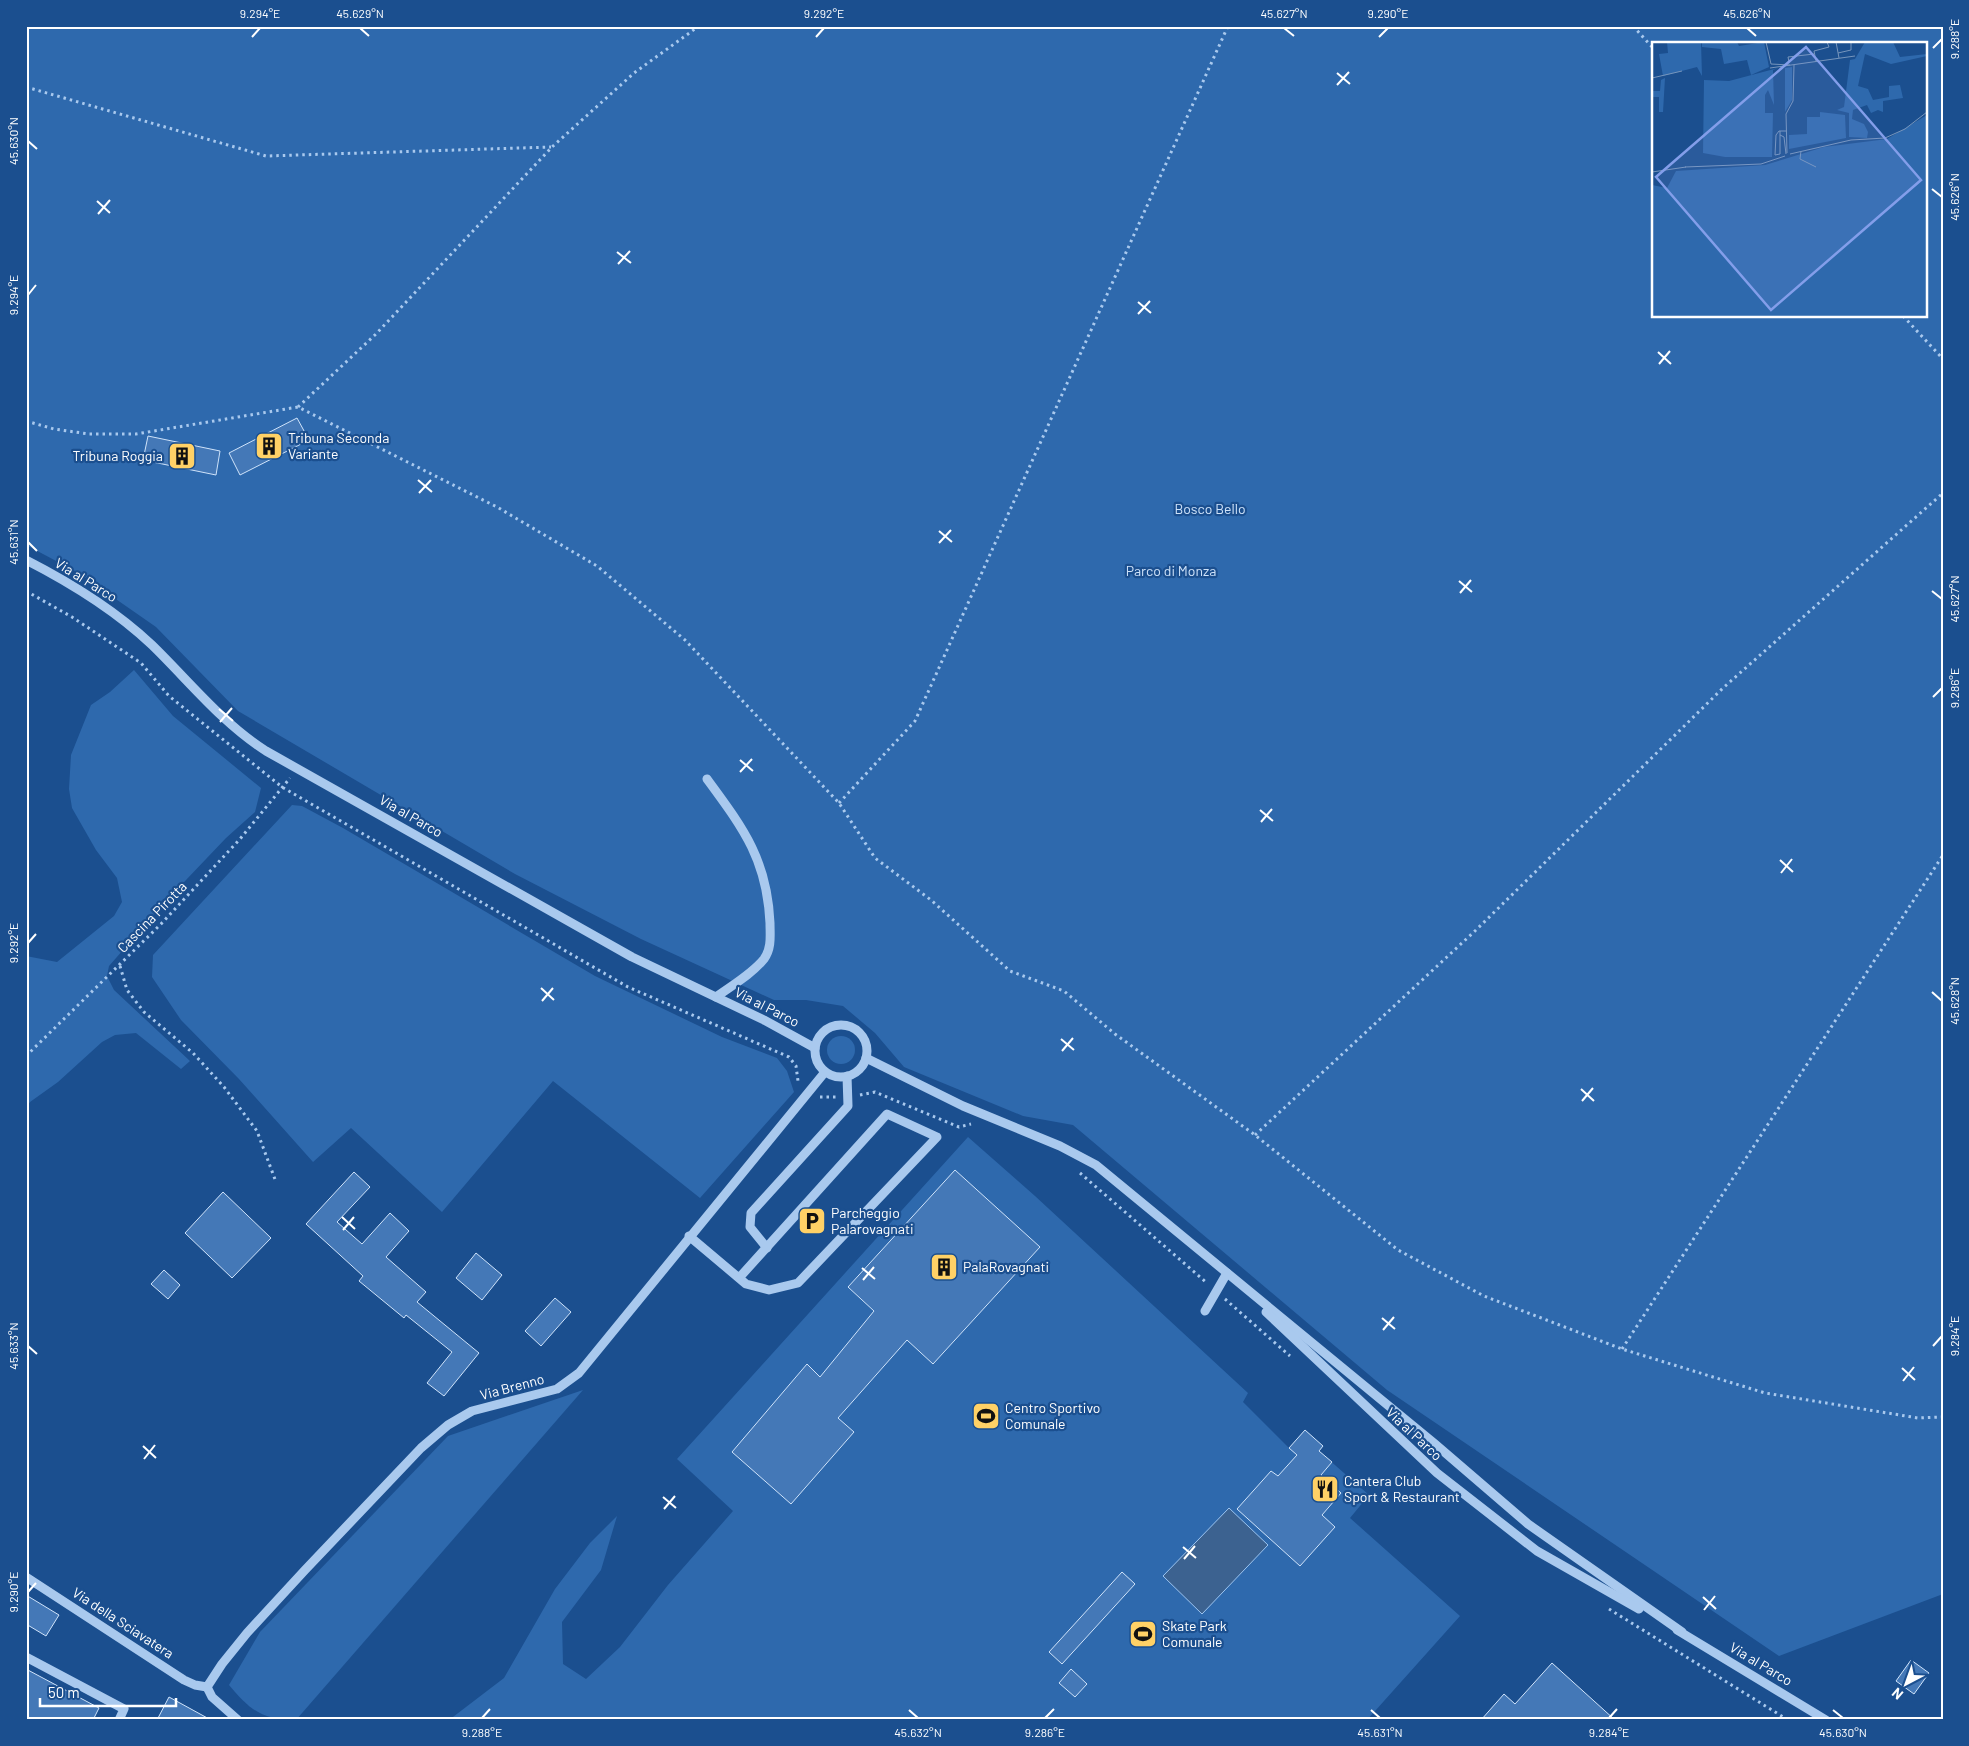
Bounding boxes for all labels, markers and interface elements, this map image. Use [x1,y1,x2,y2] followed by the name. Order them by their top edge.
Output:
[240,6,280,20] text: 9.294°E
[336,6,384,20] text: 45.629°N
[804,6,844,20] text: 9.292°E
[1260,6,1308,20] text: 45.627°N
[1368,6,1408,20] text: 9.290°E
[1723,6,1771,20] text: 45.626°N
[1947,19,1961,59] text: 9.288°E
[1652,42,1926,318] inset map
[6,117,20,165] text: 45.630°N
[1947,173,1961,221] text: 45.626°N
[6,275,20,315] text: 9.294°E
[288,429,389,462] place label: Tribuna Seconda Variante
[254,431,284,461] building icon: Tribuna Seconda Variante
[167,441,197,471] building icon: Tribuna Roggia
[73,447,163,464] place label: Tribuna Roggia
[1174,500,1246,517] park label: Bosco Bello
[6,519,20,565] text: 45.631°N
[52,554,121,605] street label: Via al Parco
[1126,562,1216,579] park label: Parco di Monza
[1947,575,1961,623] text: 45.627°N
[1947,668,1961,708] text: 9.286°E
[377,791,446,840] street label: Via al Parco
[113,878,190,956] street label: Cascina Pirotta
[6,923,20,963] text: 9.292°E
[1947,977,1961,1025] text: 45.628°N
[732,983,802,1030] street label: Via al Parco
[831,1204,914,1237] place label: Parcheggio Palarovagnati
[797,1206,827,1236] parking icon: Parcheggio Palarovagnati
[929,1252,959,1282] building icon: PalaRovagnati
[963,1258,1049,1275] place label: PalaRovagnati
[1947,1316,1961,1356] text: 9.284°E
[6,1322,20,1370] text: 45.633°N
[478,1370,546,1403] street label: Via Brenno
[1005,1399,1100,1432] place label: Centro Sportivo Comunale
[971,1401,1001,1431] sports icon: Centro Sportivo Comunale
[1383,1403,1446,1464] street label: Via al Parco
[1344,1472,1460,1505] place label: Cantera Club Sport & Restaurant
[1310,1474,1340,1504] restaurant icon: Cantera Club Sport & Restaurant
[6,1572,20,1612] text: 9.290°E
[69,1583,177,1662] street label: Via della Sciavatera
[1162,1617,1227,1650] place label: Skate Park Comunale
[1128,1619,1158,1649] sports icon: Skate Park Comunale
[1727,1638,1796,1689] street label: Via al Parco
[1882,1658,1932,1708] north arrow
[40,1676,176,1708] scale bar
[48,1683,80,1701] text: 50 m
[1888,1685,1906,1704] text: N
[462,1725,502,1739] text: 9.288°E
[894,1725,942,1739] text: 45.632°N
[1025,1725,1065,1739] text: 9.286°E
[1357,1725,1403,1739] text: 45.631°N
[1589,1725,1629,1739] text: 9.284°E
[1819,1725,1867,1739] text: 45.630°N

